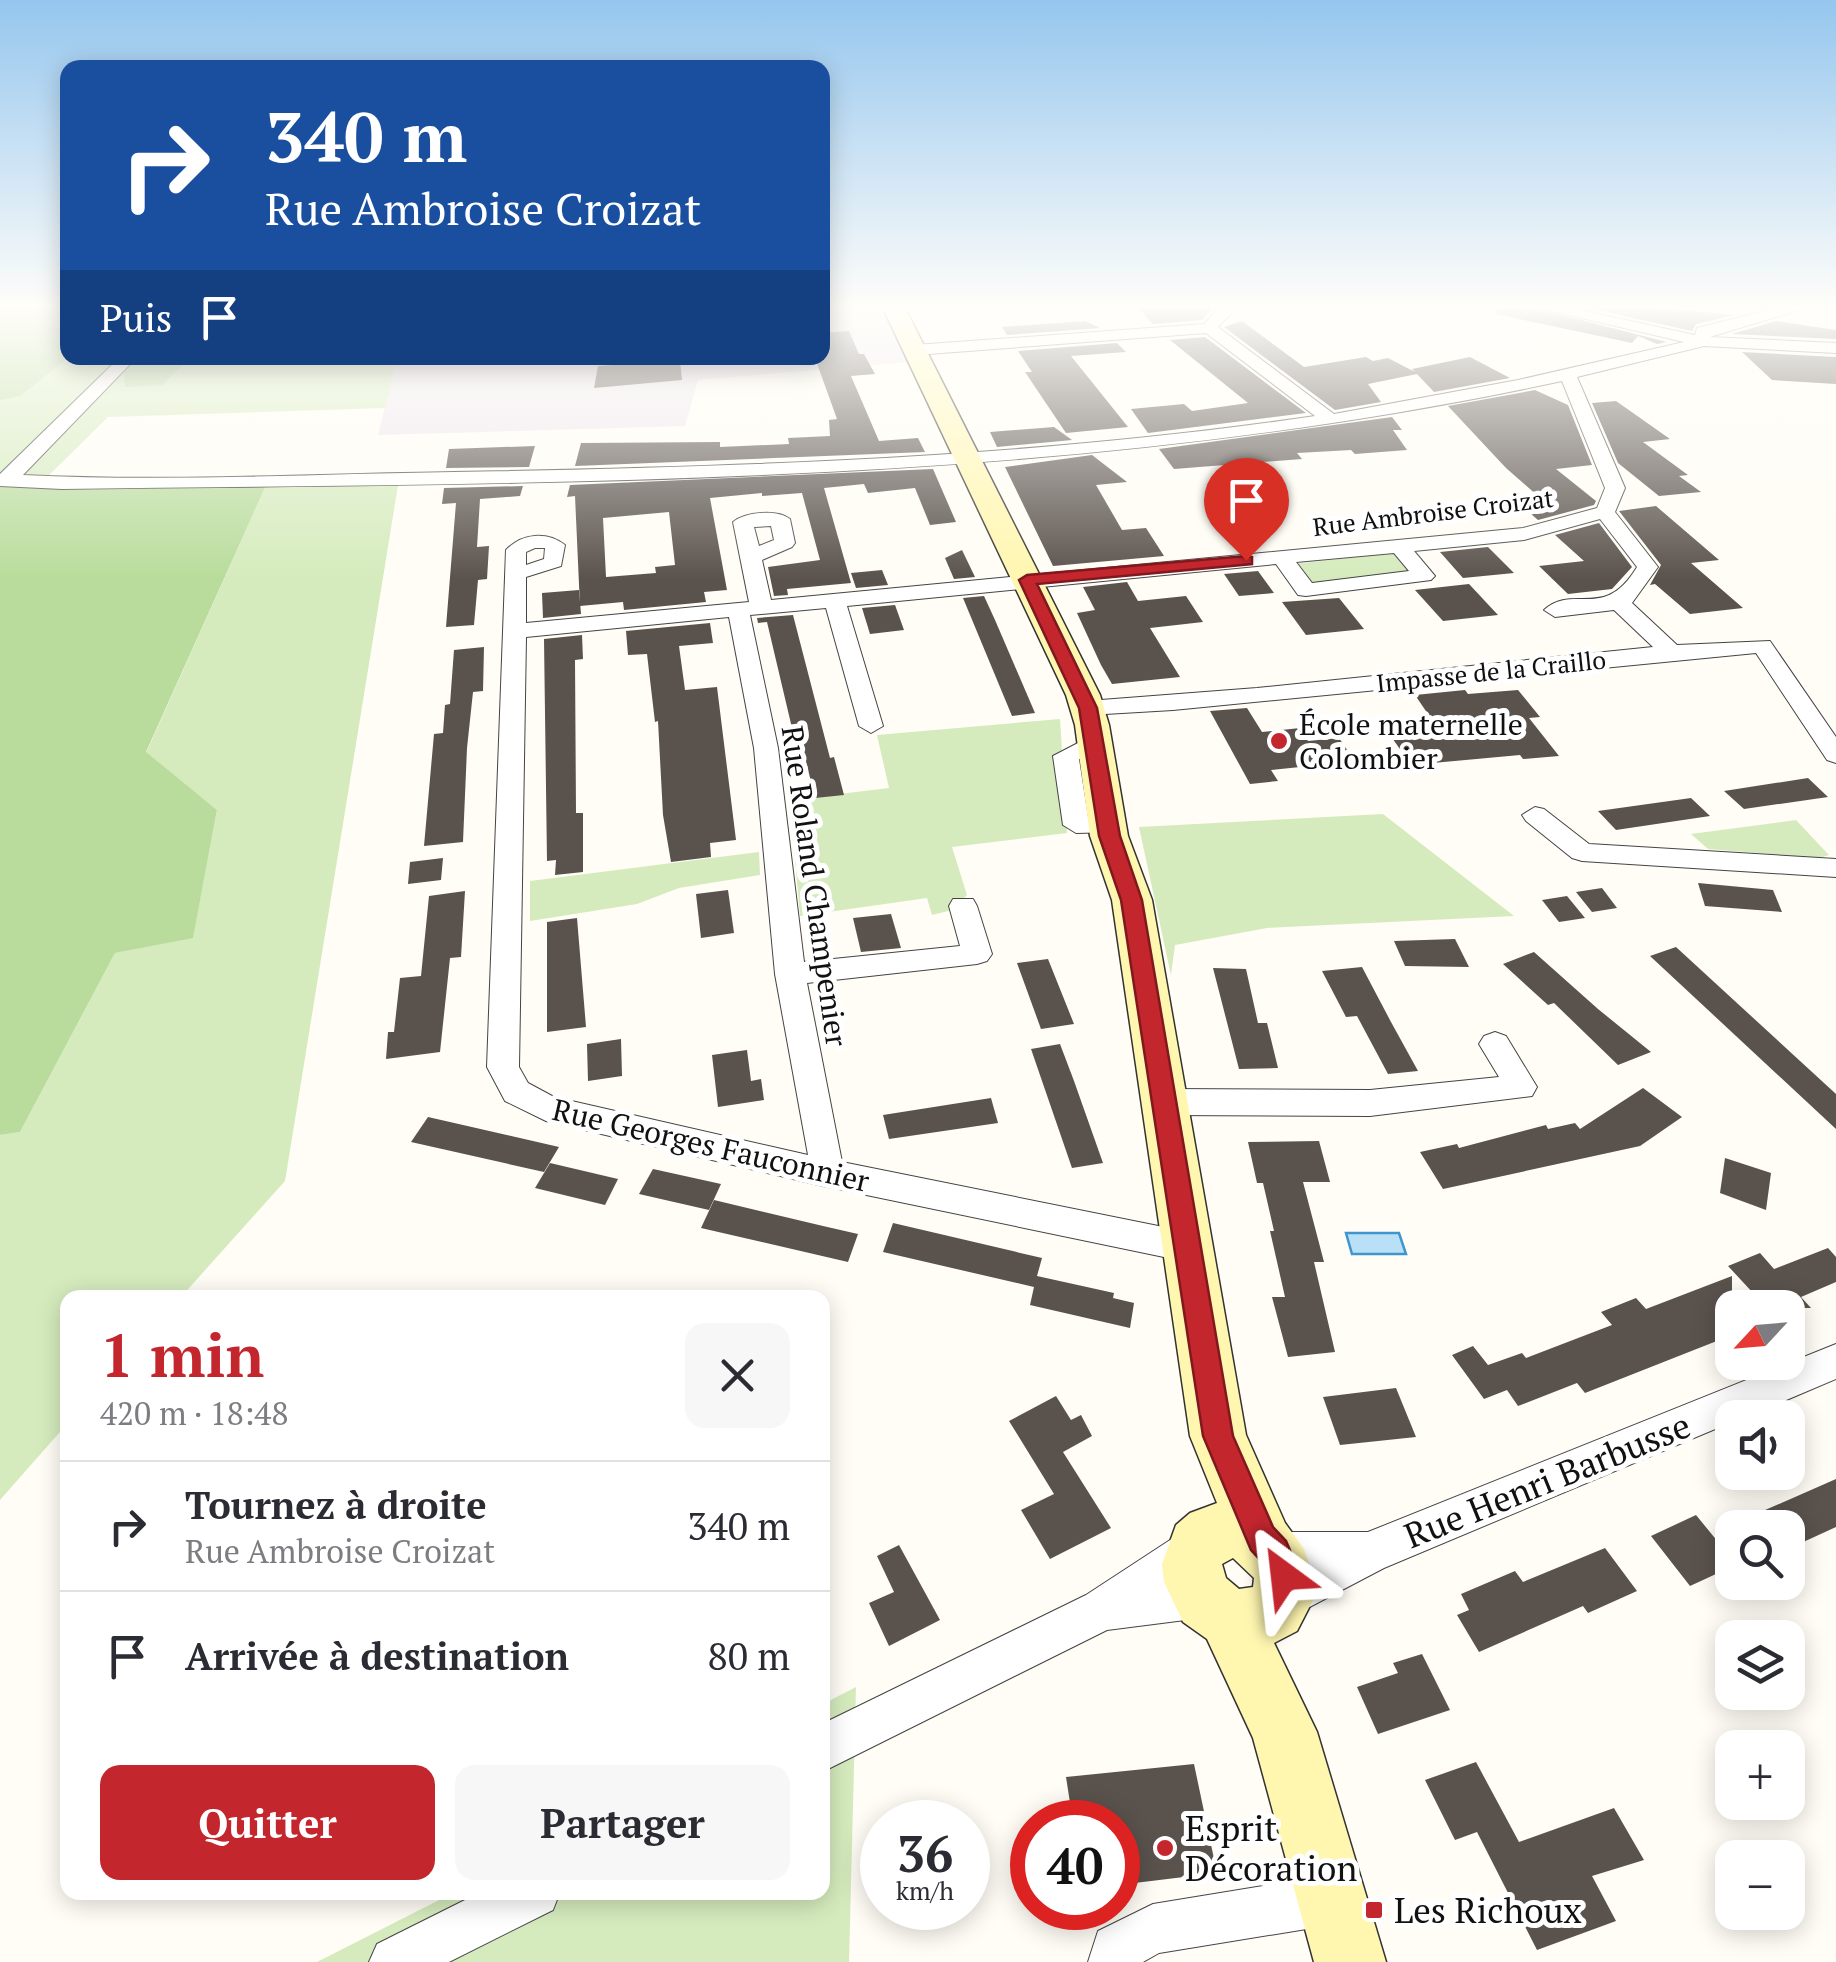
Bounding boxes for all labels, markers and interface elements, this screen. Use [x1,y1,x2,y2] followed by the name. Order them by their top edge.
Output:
[265,89,467,182] text: 340 m
[100,100,230,230] icon: right
[265,178,701,238] text: Rue Ambroise Croizat
[192,290,247,345] icon: arrive
[100,293,172,343] text: Puis
[1204,458,1289,561] pin
[1219,473,1274,528] icon: arrive
[1311,481,1555,543] street label: Rue Ambroise Croizat
[1374,643,1608,699] street label: Impasse de la Craillo
[1299,704,1523,778] place label: École maternelle Colombier
[773,723,857,1049] street label: Rue Roland Champenier
[1268,730,1290,752] marker: École maternelle Colombier
[549,1089,874,1201] street label: Rue Georges Fauconnier
[1715,1290,1805,1380] north arrow
[1715,1290,1805,1930] map controls
[100,1315,264,1394] text: 1 min
[685,1323,790,1428] button: close
[100,1392,288,1434] text: 420 m · 18:48
[1715,1400,1805,1490] button: sound
[1397,1402,1697,1558] street label: Rue Henri Barbusse
[185,1480,487,1530] text: Tournez à droite
[100,1499,155,1554] icon: right
[687,1501,790,1551] text: 340 m
[1715,1510,1805,1600] button: search
[1232,1524,1336,1628] position arrow
[185,1530,495,1572] text: Rue Ambroise Croizat
[1715,1620,1805,1710] button: layers
[100,1629,155,1684] icon: arrive
[185,1631,569,1681] text: Arrivée à destination
[707,1631,790,1681] text: 80 m
[1715,1730,1805,1820] button: +
[100,1765,435,1880] button: Quitter
[455,1765,790,1880] button: Partager
[1010,1800,1140,1930] speed limit sign: 40
[1185,1805,1357,1891] place label: Esprit Décoration
[897,1820,953,1886] text: 36
[1154,1837,1176,1859] marker: Esprit Décoration
[1715,1840,1805,1930] button: −
[896,1874,954,1907] text: km/h
[1394,1887,1582,1933] place label: Les Richoux
[1363,1899,1385,1921] marker: Les Richoux

